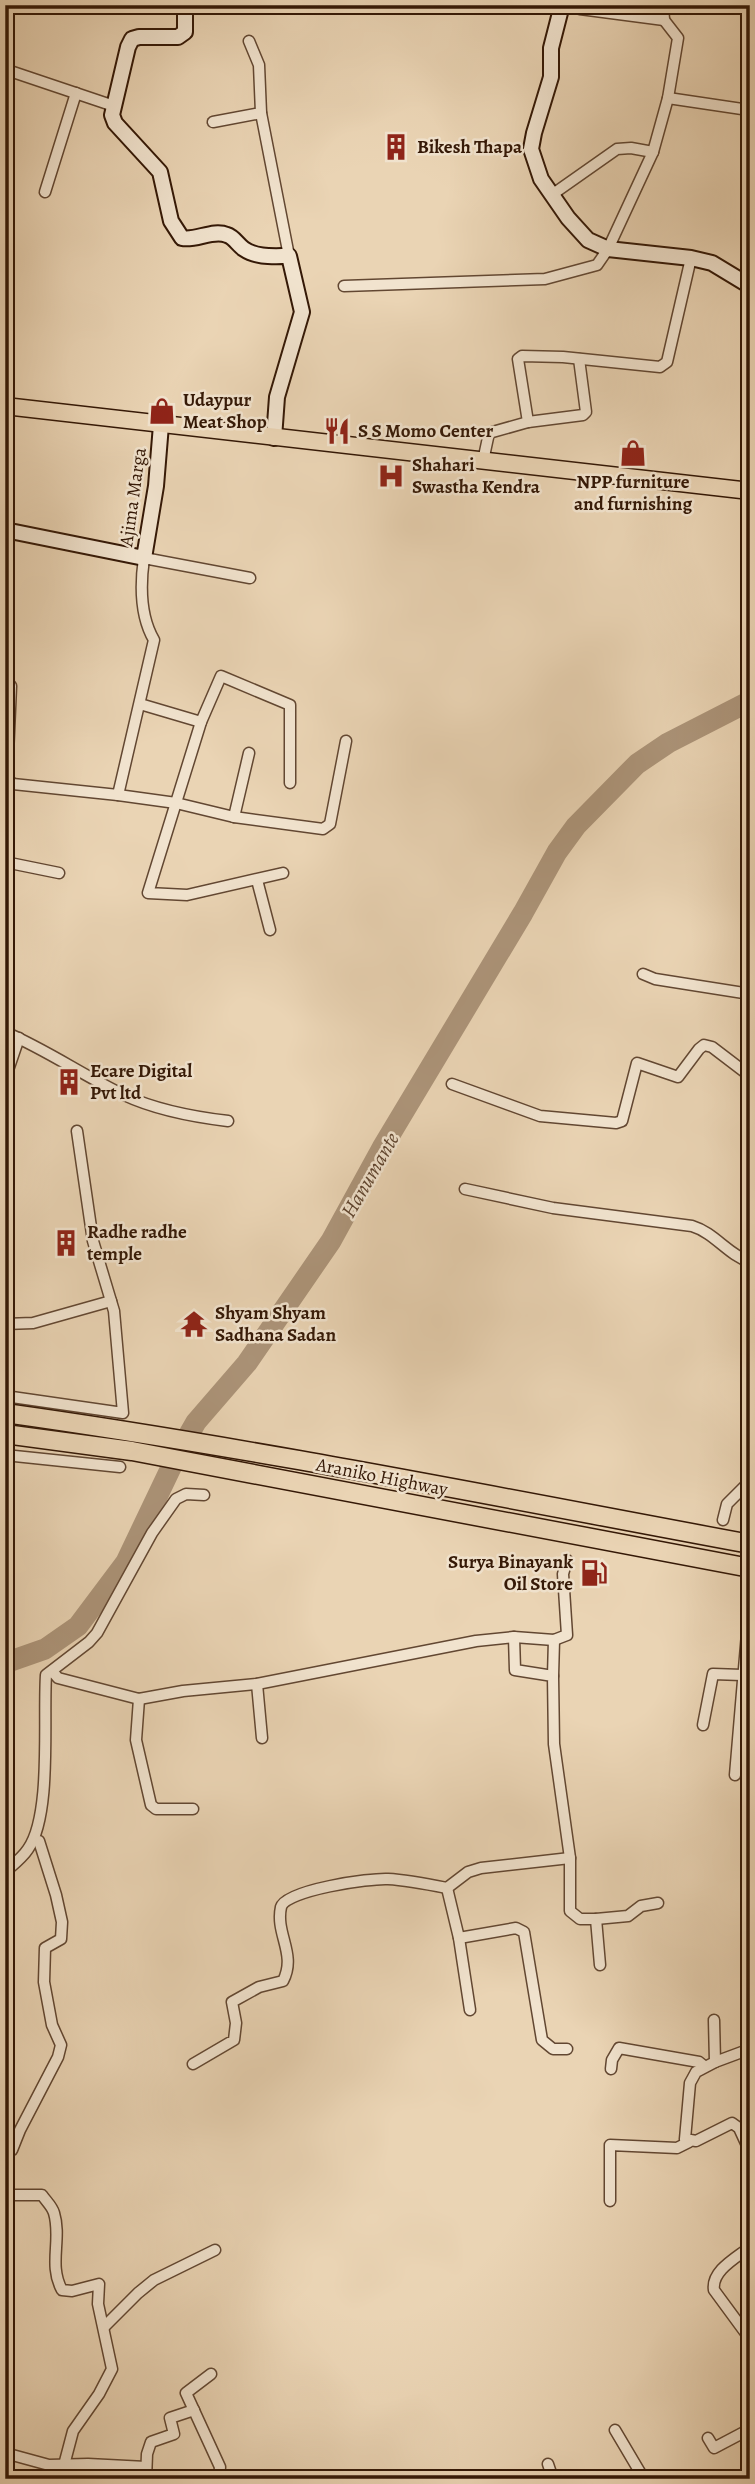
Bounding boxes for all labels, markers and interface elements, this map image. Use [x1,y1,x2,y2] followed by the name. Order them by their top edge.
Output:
[381,132,411,162] building icon: Bikesh Thapa
[417,134,523,160] place label: Bikesh Thapa
[183,387,267,435] place label: Udaypur Meat Shop
[147,396,177,426] shop icon: Udaypur Meat Shop
[322,416,352,446] restaurant icon: S S Momo Center
[358,418,494,444] place label: S S Momo Center
[618,438,648,468] shop icon: NPP furniture and furnishing
[113,446,153,549] street label: Ajima Marga
[412,452,541,500] place label: Shahari Swastha Kendra
[376,461,406,491] hospital icon: Shahari Swastha Kendra
[574,469,692,517] place label: NPP furniture and furnishing
[90,1058,192,1106] place label: Ecare Digital Pvt ltd
[54,1067,84,1097] building icon: Ecare Digital Pvt ltd
[334,1127,406,1223] water label: Hanumante
[87,1219,187,1267] place label: Radhe radhe temple
[51,1228,81,1258] building icon: Radhe radhe temple
[215,1300,336,1348] place label: Shyam Shyam Sadhana Sadan
[179,1309,209,1339] temple icon: Shyam Shyam Sadhana Sadan
[313,1451,451,1503] street label: Araniko Highway
[448,1549,573,1597] place label: Surya Binayank Oil Store
[579,1558,609,1588] fuel station icon: Surya Binayank Oil Store

